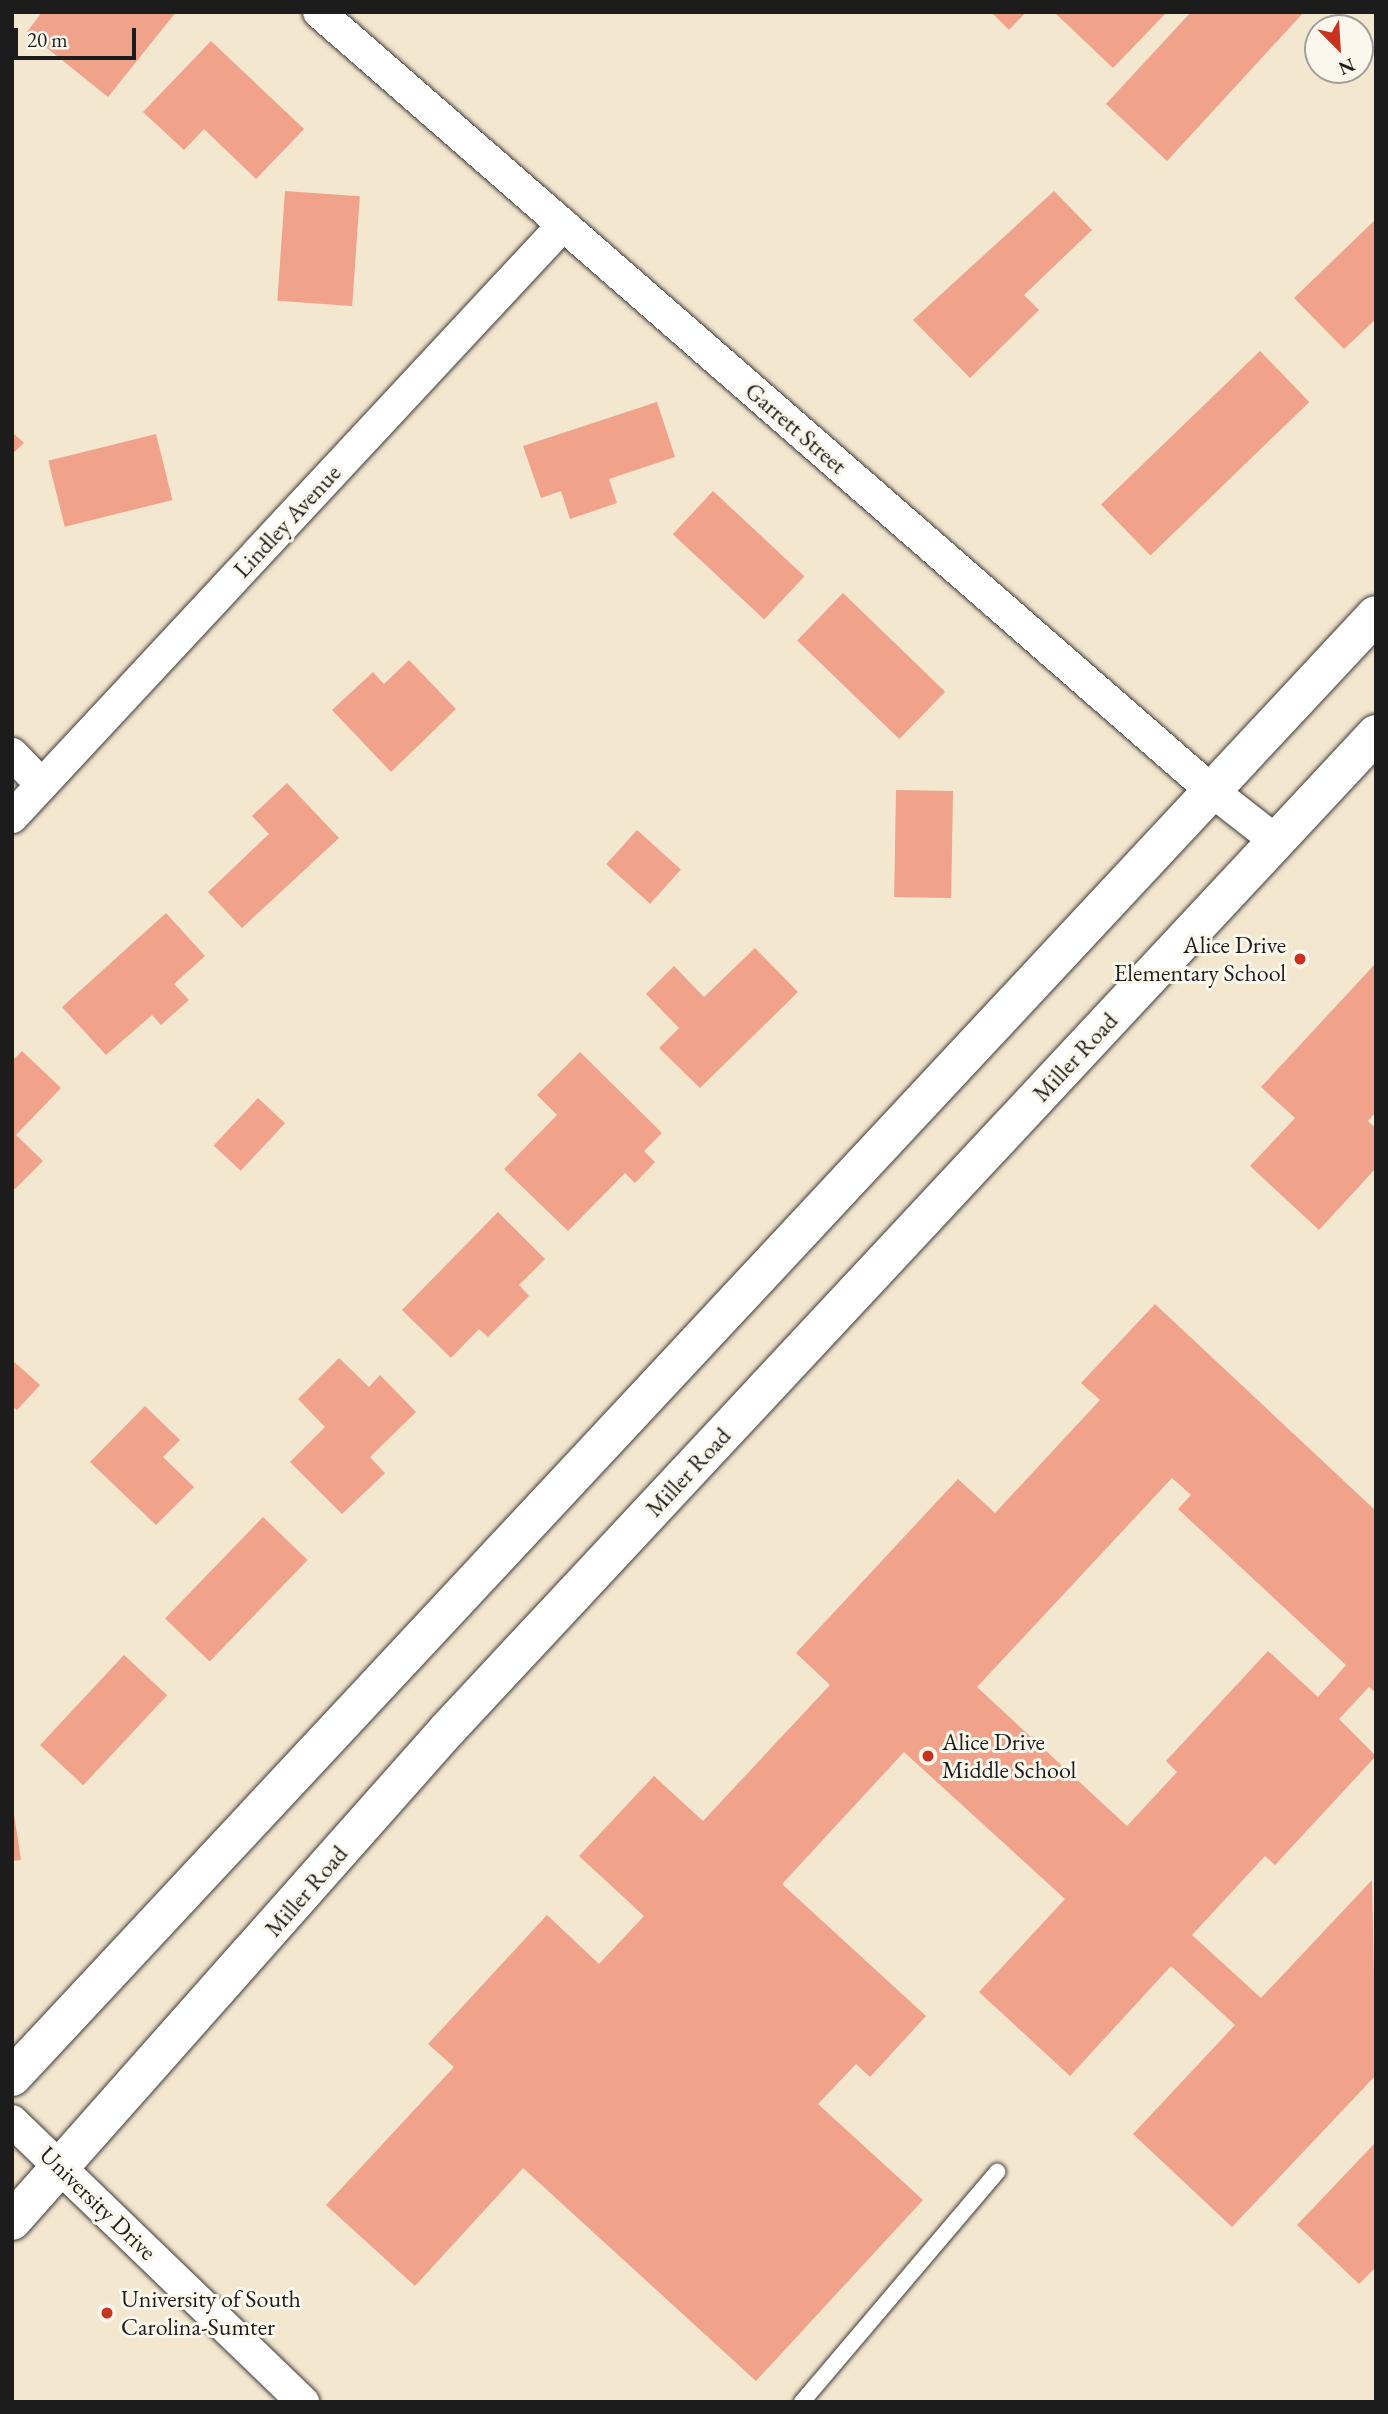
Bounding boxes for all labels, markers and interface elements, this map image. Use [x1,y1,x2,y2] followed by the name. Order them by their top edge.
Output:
[18,14,140,58] scale bar
[1304,14,1374,84] north arrow
[27,26,68,53] text: 20 m
[1335,52,1359,81] text: N
[739,376,853,480] street label: Garrett Street
[227,459,347,583] street label: Lindley Avenue
[1114,931,1286,987] place label: Alice Drive Elementary School
[1292,951,1308,967] marker: Alice Drive Elementary School
[1026,1006,1124,1108] street label: Miller Road
[639,1421,737,1523] street label: Miller Road
[942,1728,1076,1784] place label: Alice Drive Middle School
[920,1748,936,1764] marker: Alice Drive Middle School
[259,1840,353,1942] street label: Miller Road
[34,2140,162,2266] street label: University Drive
[121,2285,301,2341] place label: University of South Carolina-Sumter
[99,2305,115,2321] marker: University of South Carolina-Sumter

